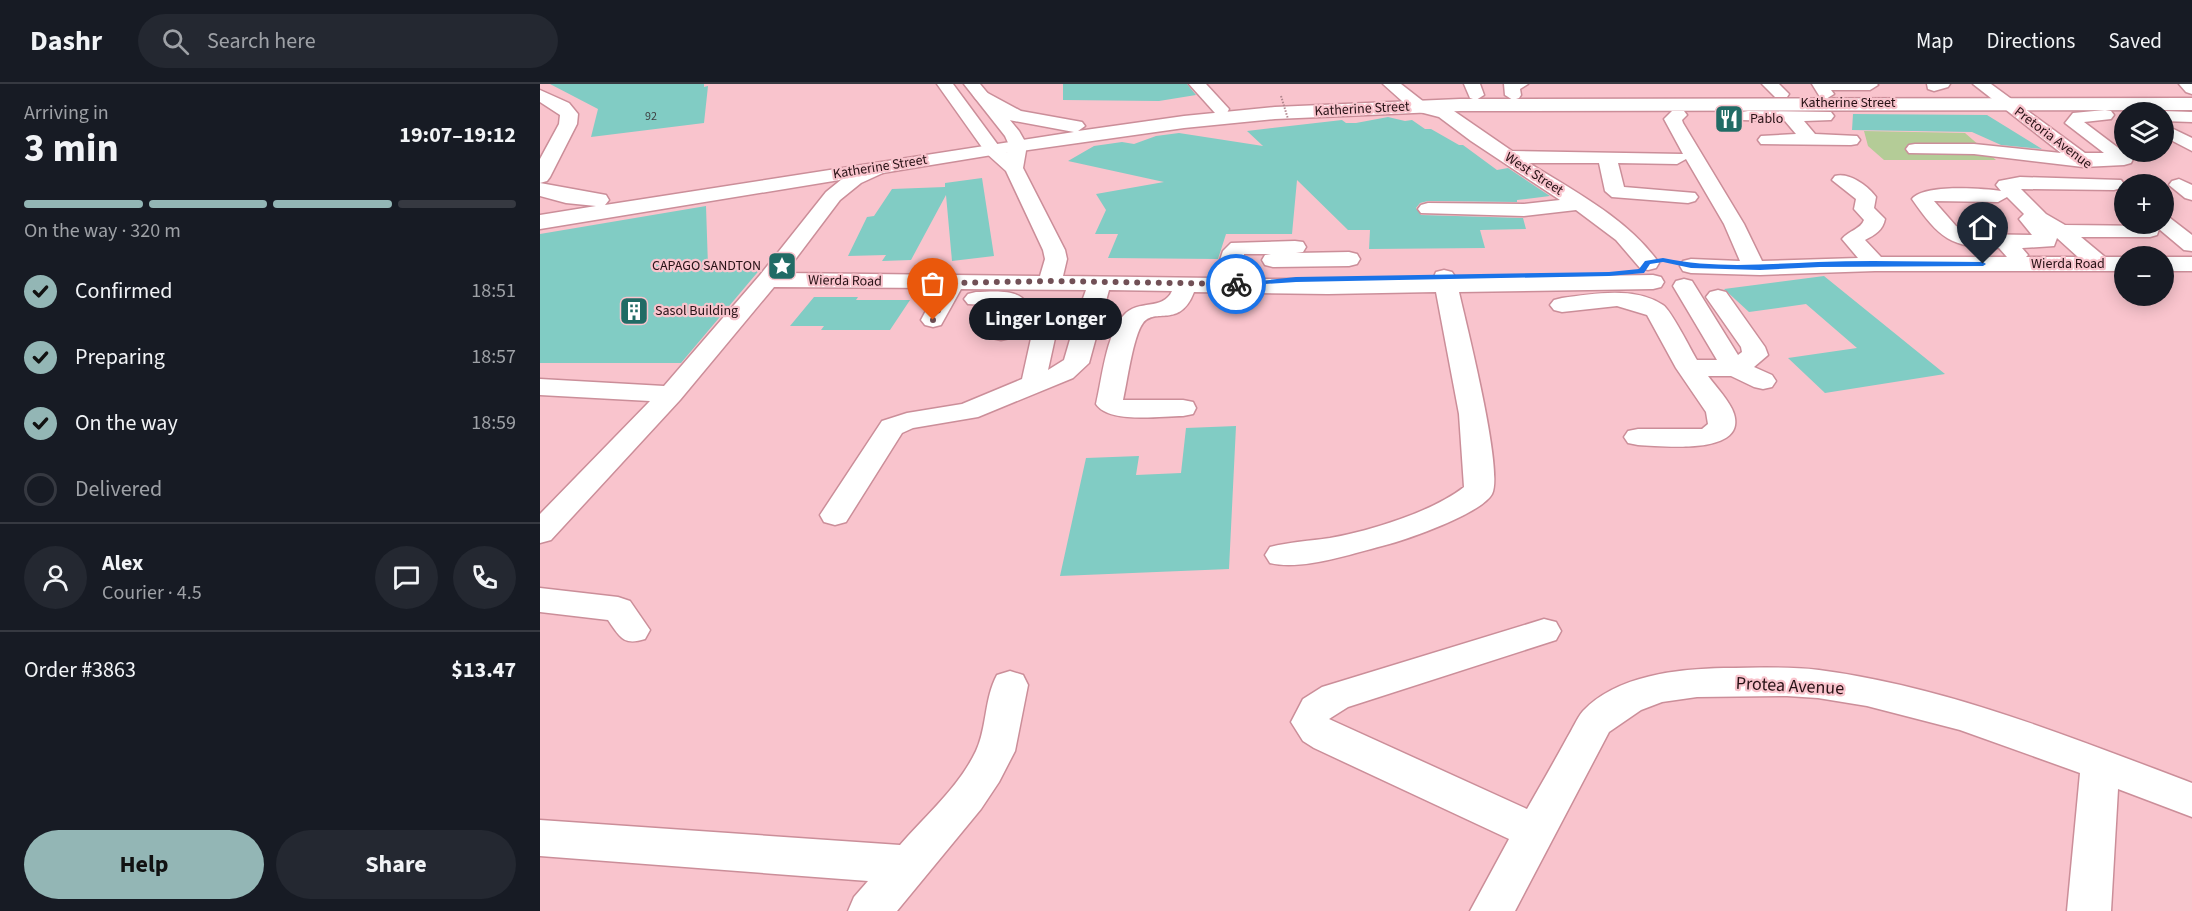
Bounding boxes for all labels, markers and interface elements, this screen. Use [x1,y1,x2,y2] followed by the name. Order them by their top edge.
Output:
[138,14,558,68] search box
[30,21,102,61] text: Dashr
[159,25,192,58] icon: search
[207,25,316,57] text: Search here
[1916,26,1954,56] text: Map
[1987,26,2075,56] text: Directions
[2108,26,2162,56] text: Saved
[1800,93,1896,113] street label: Katherine Street
[1314,97,1410,121] street label: Katherine Street
[24,99,109,127] text: Arriving in
[2010,102,2096,174] street label: Pretoria Avenue
[2114,102,2174,306] map controls
[2114,102,2174,162] button: layers
[1713,103,1745,135] restaurant icon: Pablo
[645,108,657,125] house number: 92
[1750,109,1783,129] place label: Pablo
[399,119,516,151] text: 19:07–19:12
[24,121,119,177] text: 3 min
[1501,148,1567,201] street label: West Street
[831,150,929,184] street label: Katherine Street
[2114,174,2174,234] button: +
[1957,202,2008,264] pin
[1966,211,1999,244] icon: home
[24,217,181,245] text: On the way · 320 m
[2114,246,2174,306] button: −
[766,250,798,282] place icon: CAPAGO SANDTON
[1206,254,1266,314] courier
[2031,254,2105,274] street label: Wierda Road
[652,256,761,276] place label: CAPAGO SANDTON
[907,258,958,320] pin
[916,267,949,300] icon: bag
[1220,268,1253,301] icon: bike
[808,270,882,292] street label: Wierda Road
[24,275,57,308] icon: check
[75,275,172,307] text: Confirmed
[471,277,516,305] text: 18:51
[618,295,650,327] building icon: Sasol Building
[969,299,1122,341] callout: Linger Longer
[655,301,738,321] place label: Sasol Building
[985,305,1106,333] text: Linger Longer
[24,341,57,374] icon: check
[75,341,165,373] text: Preparing
[471,343,516,371] text: 18:57
[24,407,57,440] icon: check
[75,407,178,439] text: On the way
[471,409,516,437] text: 18:59
[75,473,162,505] text: Delivered
[24,546,87,609] button: person
[375,546,438,609] button: chat
[453,546,516,609] button: phone
[102,547,143,579] text: Alex
[102,579,202,607] text: Courier · 4.5
[24,654,136,686] text: Order #3863
[451,654,516,686] text: $13.47
[1735,671,1845,701] street label: Protea Avenue
[24,830,264,899] button: Help
[276,830,516,899] button: Share

